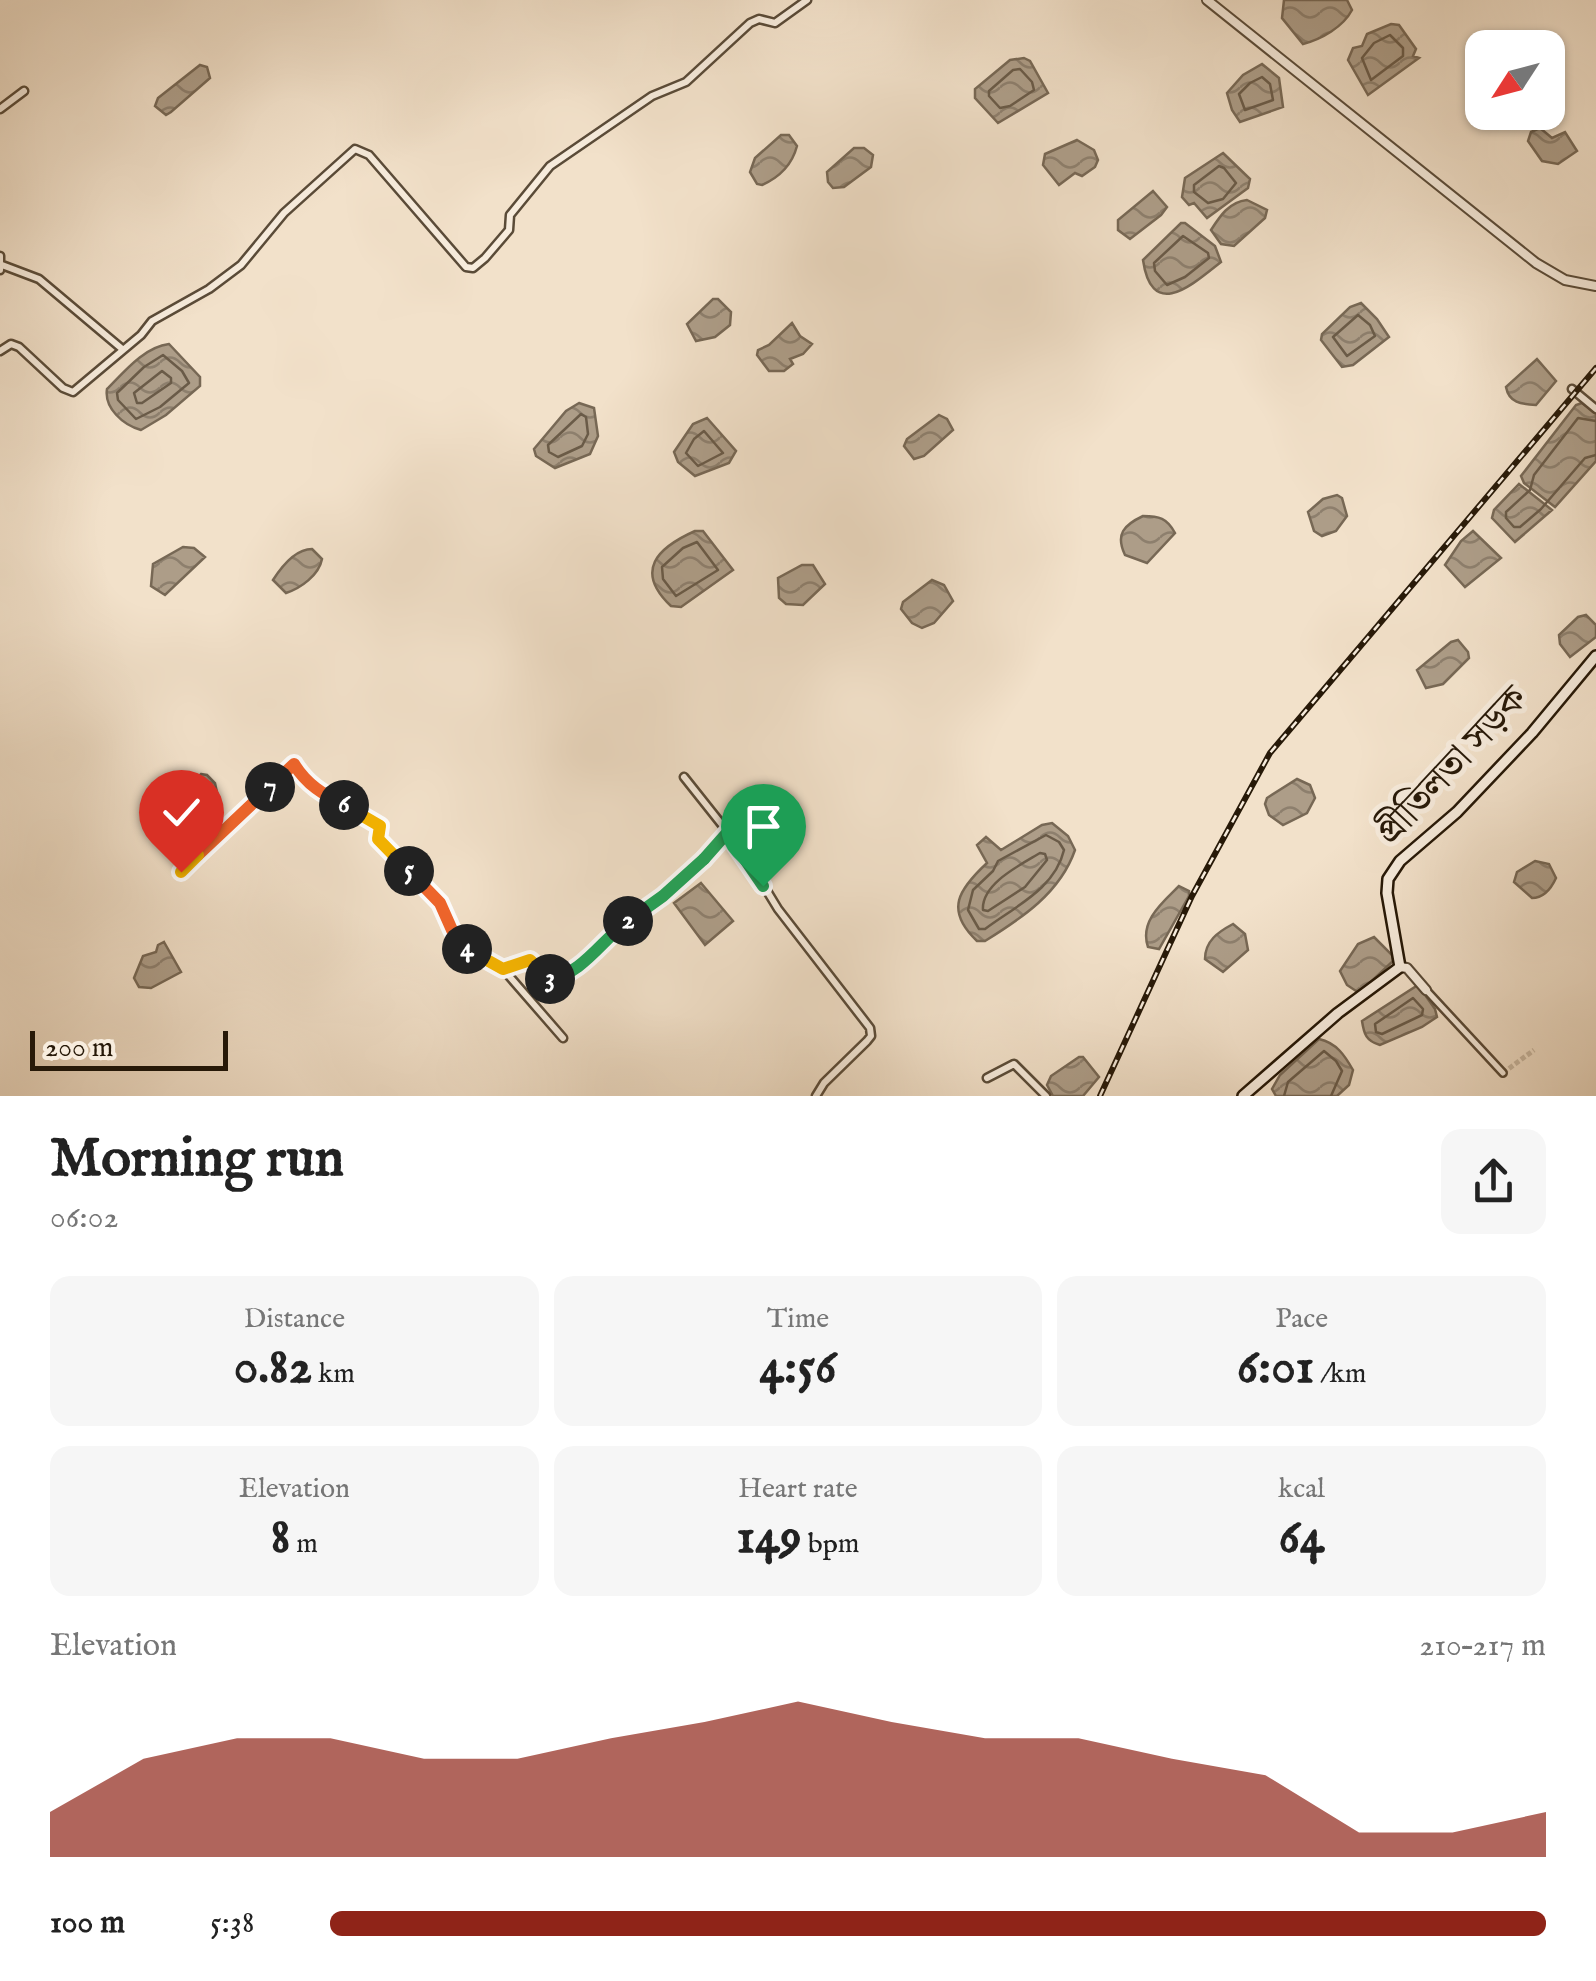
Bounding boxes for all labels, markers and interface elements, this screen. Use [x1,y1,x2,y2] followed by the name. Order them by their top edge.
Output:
[1465,30,1565,130] north arrow
[1465,30,1565,130] map controls
[1366,675,1540,857] street label: প্রীতিলতা সড়ক
[245,762,295,812] pin: 7
[263,769,277,804] text: 7
[139,770,224,873] pin
[319,780,369,830] pin: 6
[721,784,806,887] pin
[154,785,209,840] icon: check
[338,787,350,822] text: 6
[736,799,791,854] icon: arrive
[384,846,434,896] pin: 5
[404,853,414,888] text: 5
[603,896,653,946] pin: 2
[621,903,635,938] text: 2
[442,924,492,974] pin: 4
[460,931,474,966] text: 4
[525,954,575,1004] pin: 3
[545,961,555,996] text: 3
[30,1026,228,1070] scale bar
[45,1031,113,1066] text: 200 m
[50,1125,344,1195] text: Morning run
[1441,1129,1546,1234] button: share
[50,1198,118,1239] text: 06:02
[244,1302,345,1337] text: Distance
[767,1302,829,1337] text: Time
[1275,1302,1328,1337] text: Pace
[234,1337,312,1400] text: 0.82
[760,1337,836,1400] text: 4:56
[1237,1337,1314,1400] text: 6:01
[312,1357,355,1392] text: km
[1314,1357,1366,1392] text: /km
[239,1472,350,1507] text: Elevation
[738,1472,858,1507] text: Heart rate
[1278,1472,1325,1507] text: kcal
[271,1507,290,1570] text: 8
[737,1507,802,1570] text: 149
[1279,1507,1324,1570] text: 64
[290,1527,318,1562] text: m
[802,1527,859,1562] text: bpm
[50,1626,177,1667] text: Elevation
[1419,1626,1546,1667] text: 210–217 m
[50,1903,125,1944] text: 100 m
[210,1903,255,1944] text: 5:38

